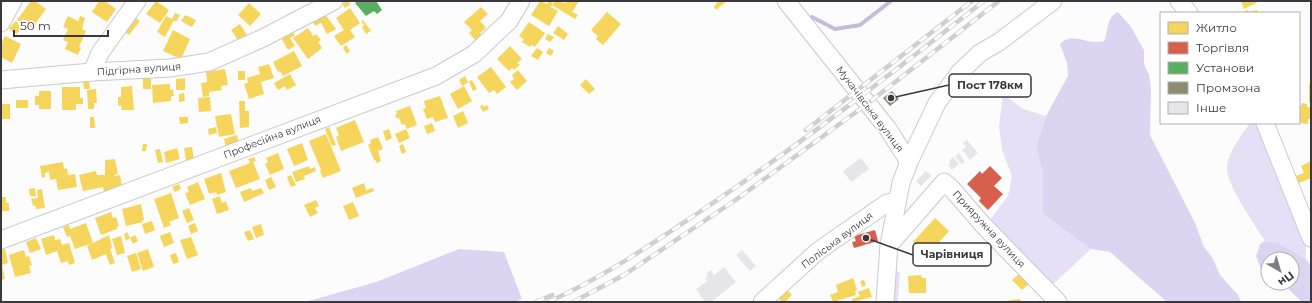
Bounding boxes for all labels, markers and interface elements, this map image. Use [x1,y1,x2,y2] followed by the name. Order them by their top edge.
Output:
[14,12,108,38] scale bar
[1160,12,1300,124] legend
[20,18,51,33] text: 50 m
[1196,20,1237,35] text: Житло
[1196,40,1249,55] text: Торгівля
[96,60,182,78] street label: Підгірна вулиця
[1196,60,1254,75] text: Установи
[833,63,907,155] street label: Мукачівська вулиця
[949,74,1031,97] callout: Пост 178км
[957,78,1023,92] text: Пост 178км
[1196,80,1260,95] text: Промзона
[1196,100,1226,115] text: Інше
[221,112,323,162] street label: Професійна вулиця
[950,188,1028,270] street label: Прияружна вулиця
[799,209,875,271] street label: Поліська вулиця
[913,243,991,266] callout: Чарівниця
[921,247,983,261] text: Чарівниця
[1260,251,1300,291] north arrow
[1275,268,1297,289] text: Пн

